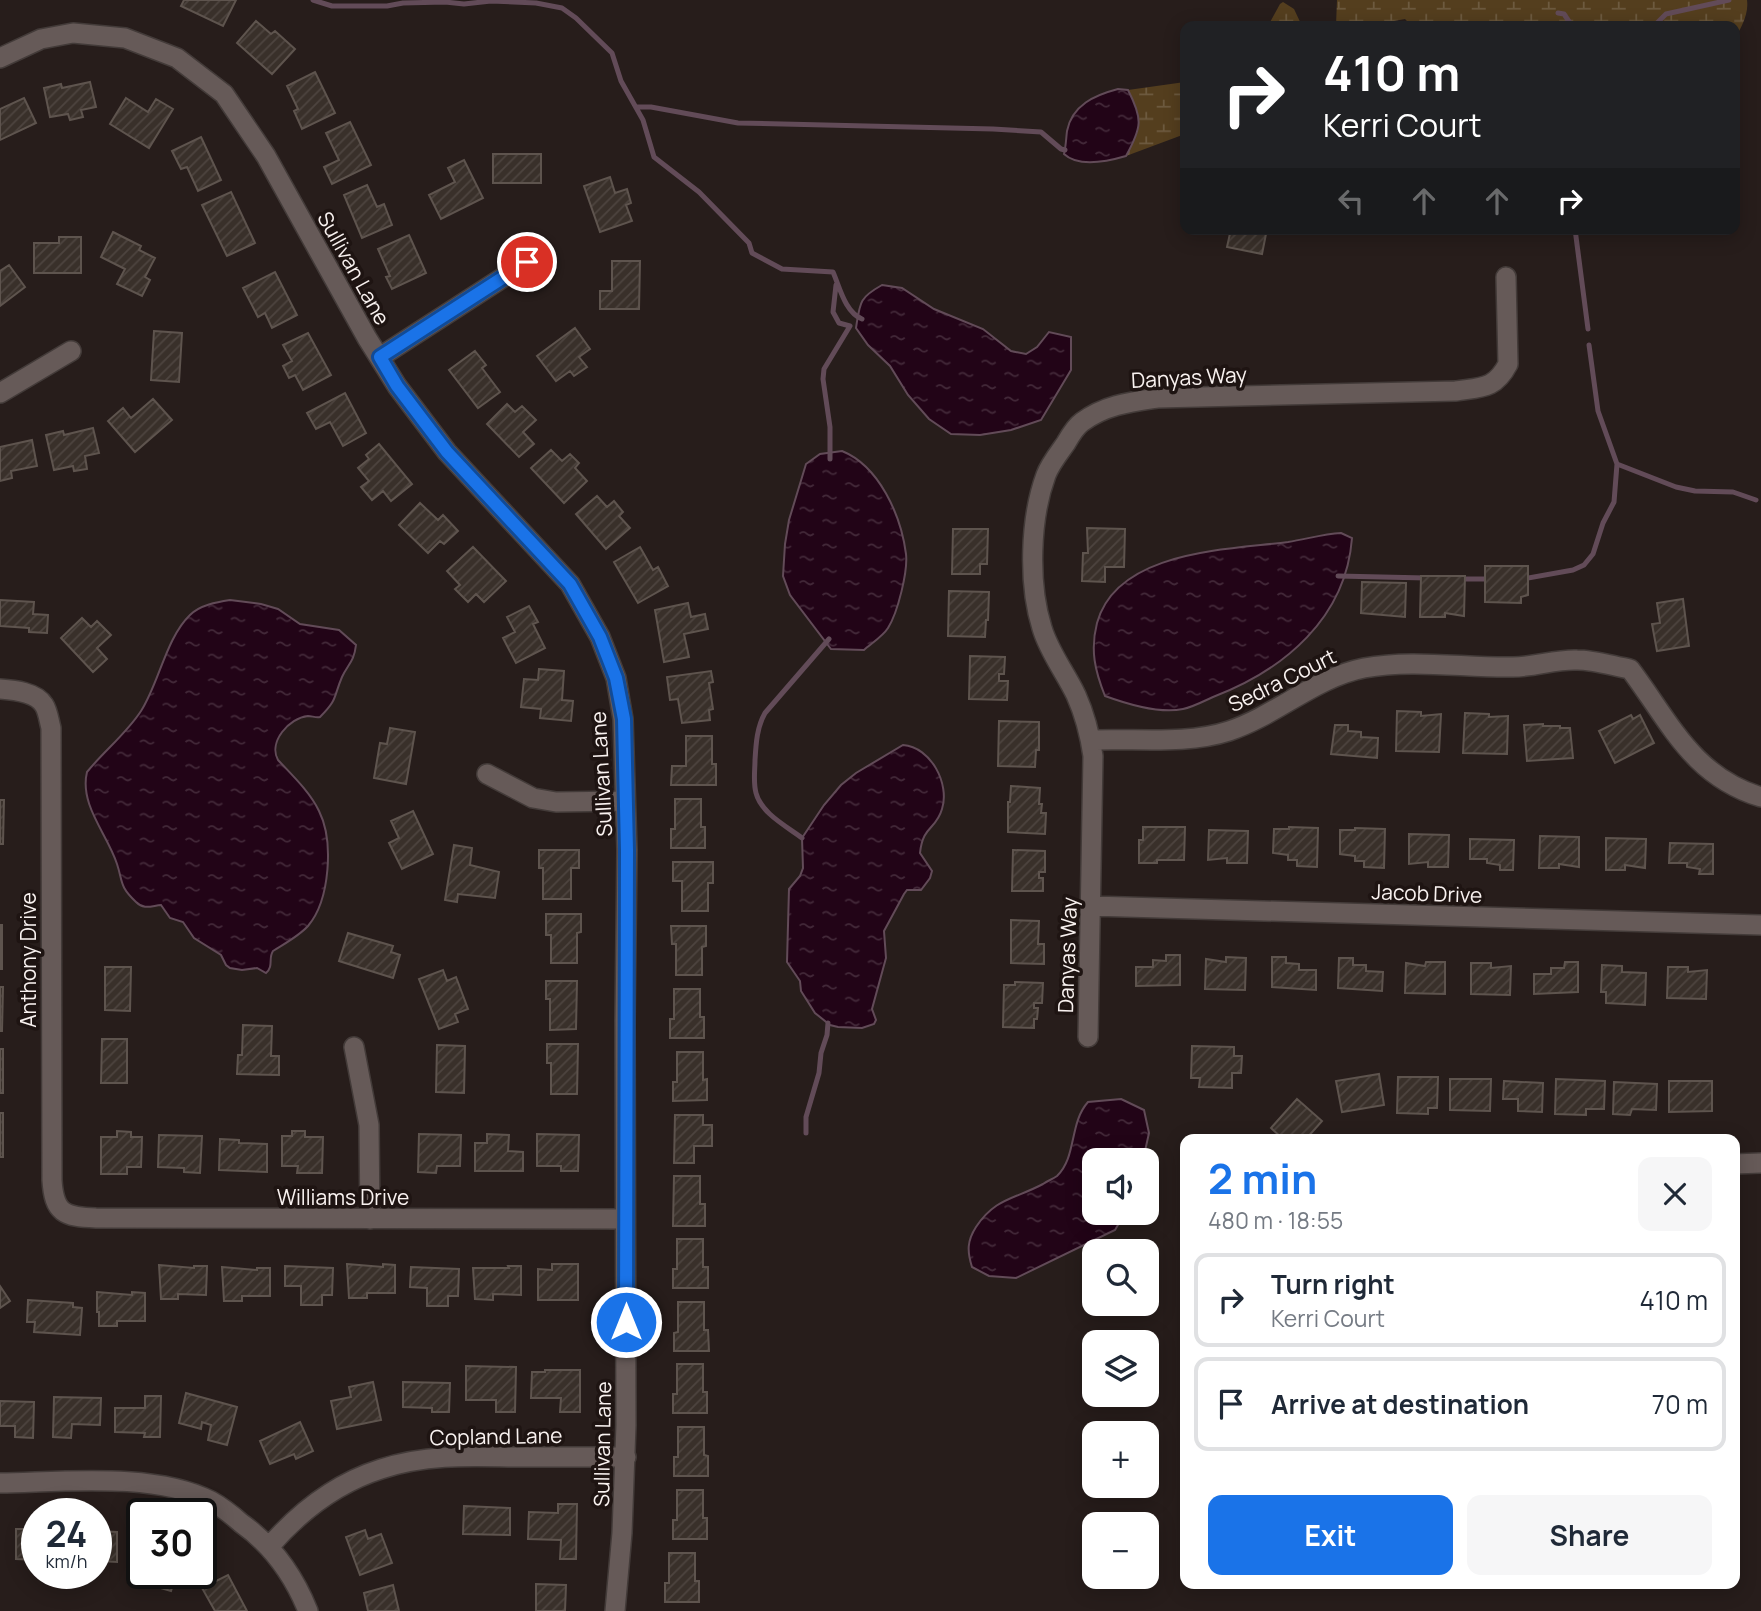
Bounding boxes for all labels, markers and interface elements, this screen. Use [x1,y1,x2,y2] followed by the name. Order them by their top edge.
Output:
[1323,39,1460,106] text: 410 m
[1208,49,1299,140] icon: right
[1323,103,1482,147] text: Kerri Court
[1332,182,1370,220] icon: left
[1405,182,1443,220] icon: ahead
[1478,182,1516,220] icon: ahead
[1551,182,1589,220] icon: right
[311,206,397,330] street label: Sullivan Lane
[497,232,557,292] pin
[508,243,546,281] icon: arrive
[1130,360,1248,394] street label: Danyas Way
[1223,642,1341,718] street label: Sedra Court
[584,711,618,837] street label: Sullivan Lane
[1371,877,1483,909] street label: Jacob Drive
[14,892,42,1028] street label: Anthony Drive
[1051,896,1083,1014] street label: Danyas Way
[1082,1148,1159,1589] map controls
[1082,1148,1159,1225] button: sound
[1208,1149,1317,1207] text: 2 min
[1638,1157,1712,1231] button: close
[277,1183,409,1211] street label: Williams Drive
[1208,1204,1343,1236] text: 480 m · 18:55
[1082,1239,1159,1316] button: search
[1271,1266,1395,1302] text: Turn right
[1212,1281,1250,1319] icon: right
[1639,1282,1708,1318] text: 410 m
[589,1285,663,1359] position arrow
[1271,1302,1385,1334] text: Kerri Court
[1082,1330,1159,1407] button: layers
[587,1381,617,1507] street label: Sullivan Lane
[1212,1385,1250,1423] icon: arrive
[1271,1386,1529,1422] text: Arrive at destination
[1652,1386,1708,1422] text: 70 m
[429,1421,563,1451] street label: Copland Lane
[1082,1421,1159,1498] button: +
[1208,1495,1453,1575] button: Exit
[1467,1495,1712,1575] button: Share
[126,1498,217,1589] speed limit sign: 30
[46,1510,87,1558] text: 24
[1082,1512,1159,1589] button: −
[46,1549,87,1573] text: km/h

